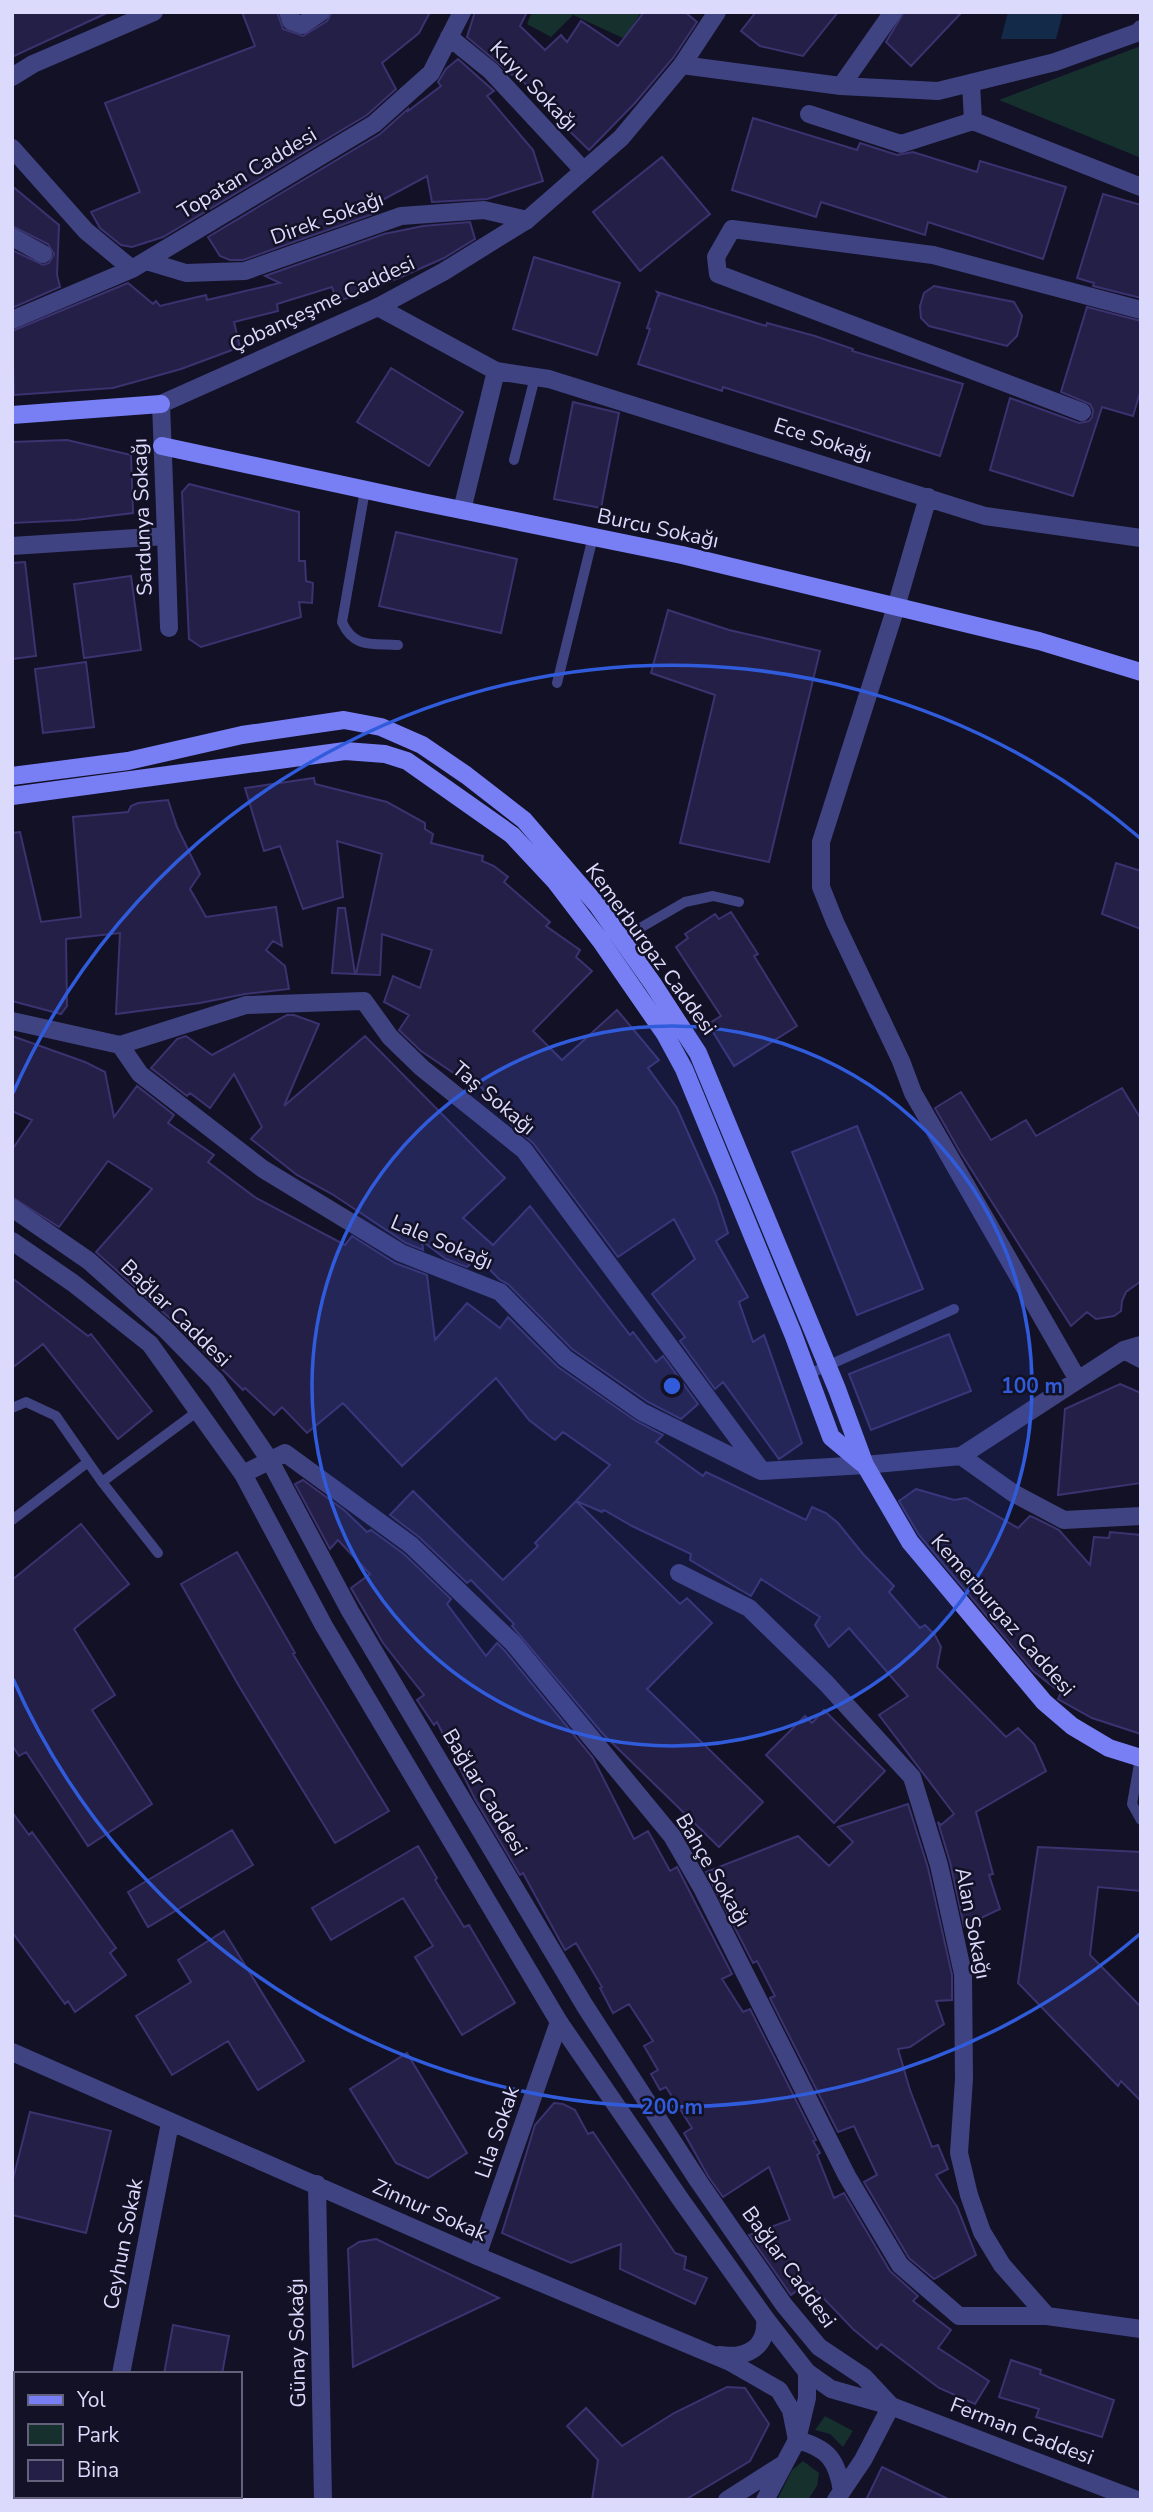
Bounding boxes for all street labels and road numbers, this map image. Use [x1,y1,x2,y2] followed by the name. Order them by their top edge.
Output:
[484,35,584,137] street label: Kuyu Sokağı
[172,120,322,226] street label: Topatan Caddesi
[267,185,387,251] street label: Direk Sokağı
[225,249,419,359] street label: Çobançeşme Caddesi
[770,411,876,469] street label: Ece Sokağı
[125,438,159,596] street label: Sardunya Sokağı
[595,501,721,555] street label: Burcu Sokağı
[579,857,723,1041] street label: Kemerburgaz Caddesi
[446,1055,542,1141] street label: Taş Sokağı
[387,1208,497,1276] street label: Lale Sokağı
[115,1253,237,1373] street label: Bağlar Caddesi
[925,1528,1081,1702] street label: Kemerburgaz Caddesi
[436,1723,534,1861] street label: Bağlar Caddesi
[669,1808,757,1932] street label: Bahçe Sokağı
[948,1865,998,1981] street label: Alan Sokağı
[468,2082,526,2182] street label: Lila Sokak
[368,2172,492,2248] street label: Zinnur Sokak
[97,2176,150,2312] street label: Ceyhun Sokak
[736,2201,842,2333] street label: Bağlar Caddesi
[282,2278,312,2408] street label: Günay Sokağı
[946,2391,1098,2471] street label: Ferman Caddesi

